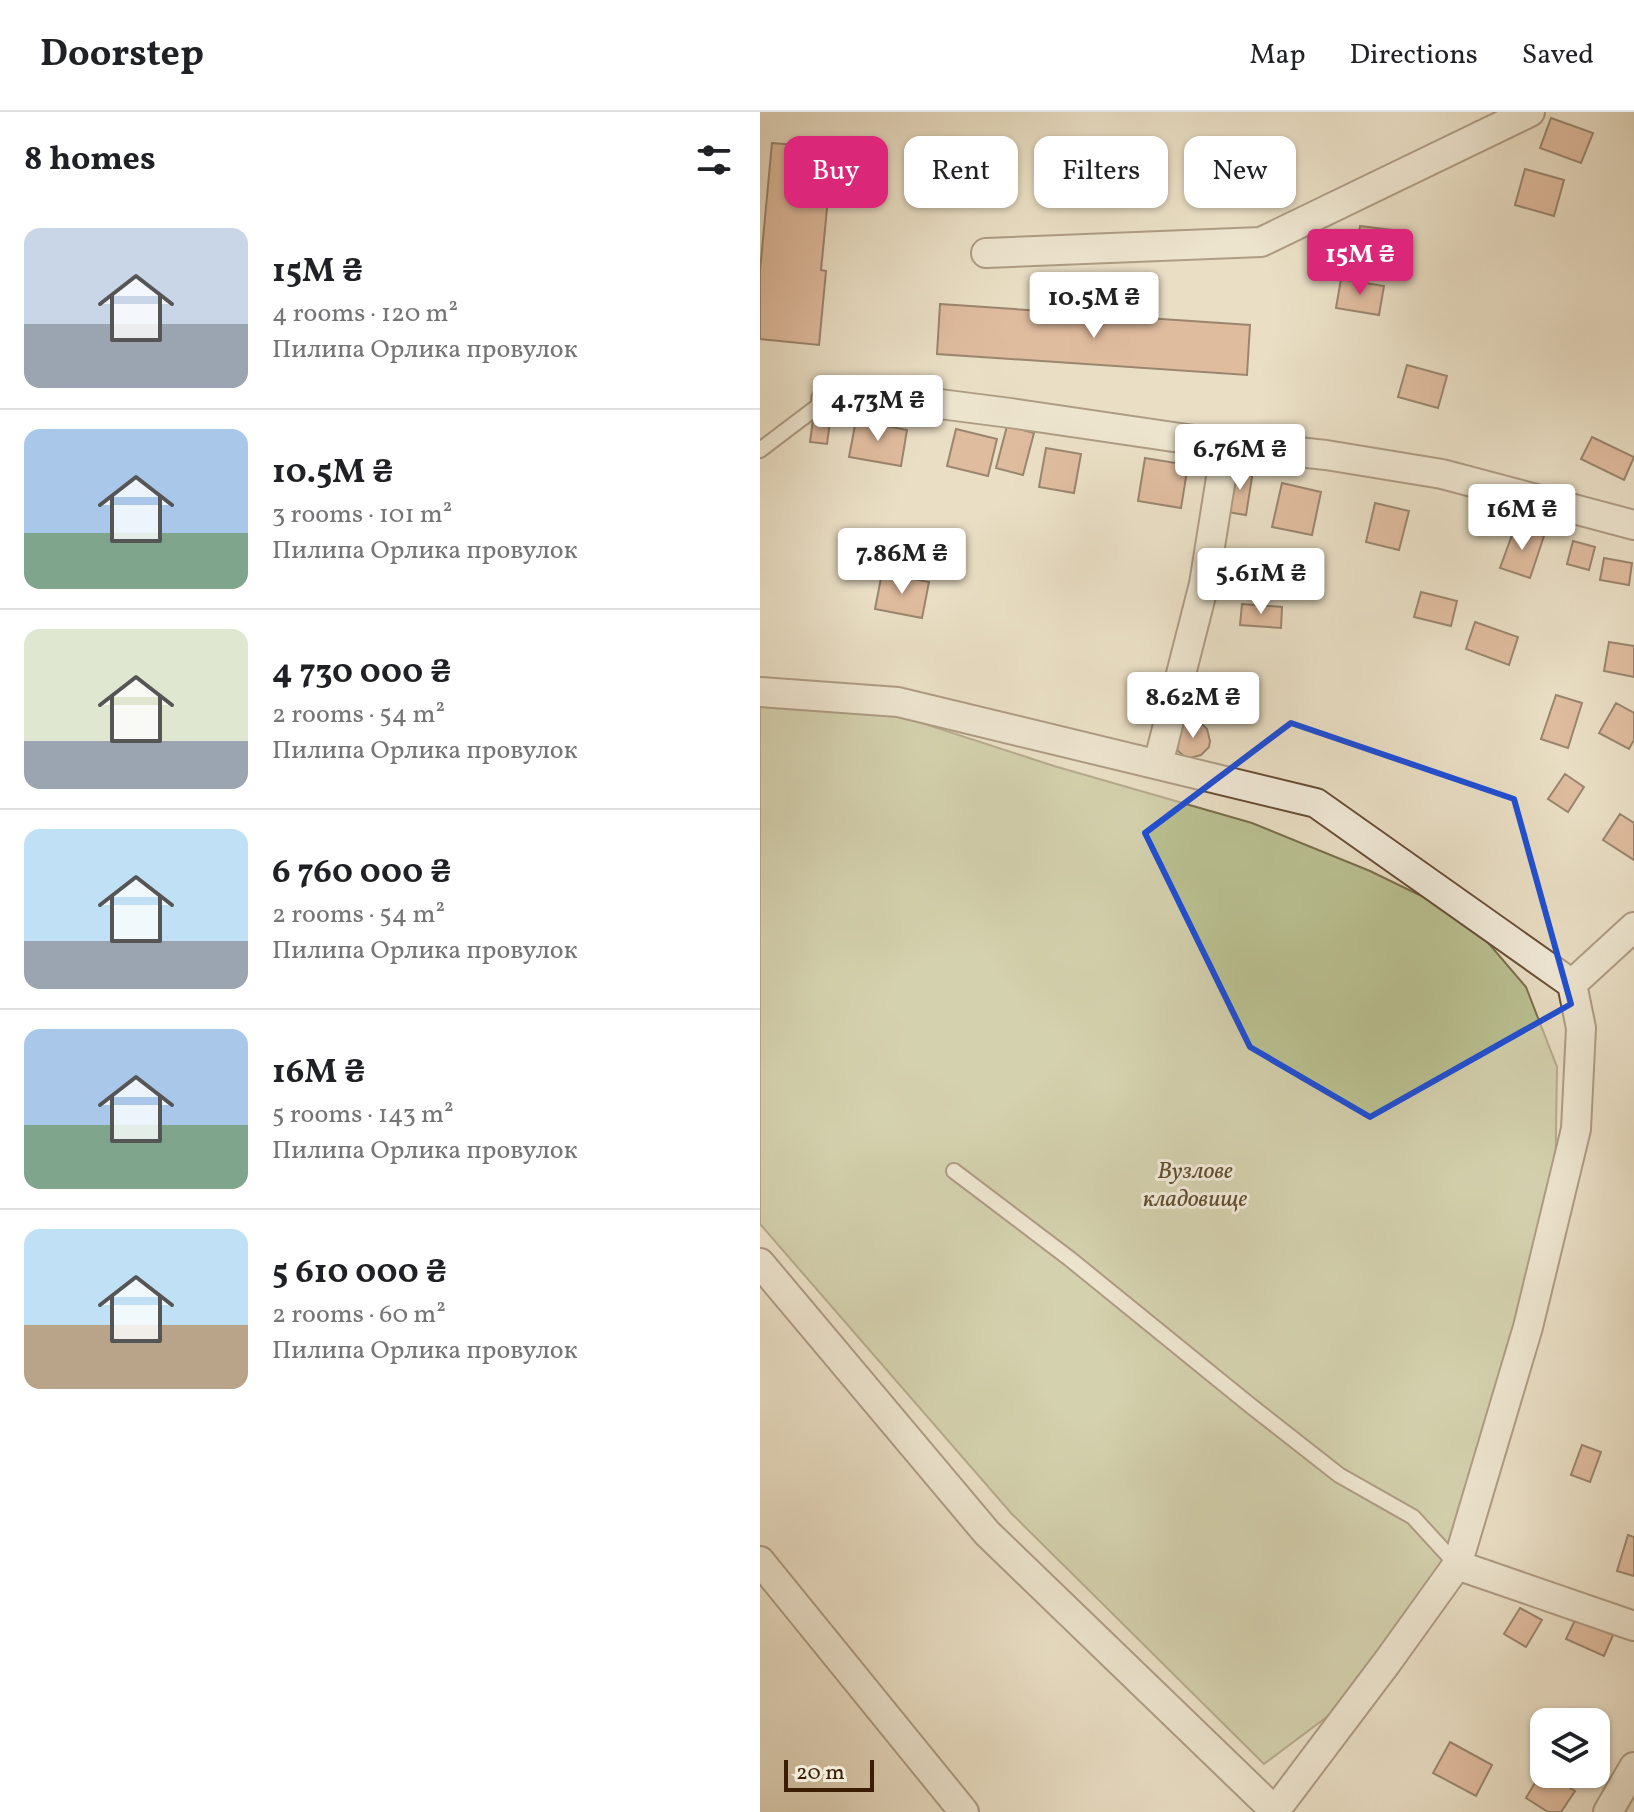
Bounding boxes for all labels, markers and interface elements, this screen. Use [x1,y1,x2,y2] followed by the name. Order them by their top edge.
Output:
[40,29,204,82] text: Doorstep
[1250,36,1306,75] text: Map
[1350,36,1478,75] text: Directions
[1522,36,1594,75] text: Saved
[784,136,888,208] chip: Buy
[904,136,1018,208] chip: Rent
[1034,136,1168,208] chip: Filters
[1184,136,1296,208] chip: New
[24,137,156,184] text: 8 homes
[692,138,736,182] icon: filters
[1304,229,1416,297] pin: 15M ₴
[1325,237,1395,273] text: 15M ₴
[272,249,363,296] text: 15M ₴
[88,260,184,356] icon: home
[1020,272,1168,340] pin: 10.5M ₴
[1048,280,1140,316] text: 10.5M ₴
[272,296,458,332] text: 4 rooms · 120 m²
[272,332,578,368] text: Пилипа Орлика провулок
[804,375,952,443] pin: 4.73M ₴
[831,383,925,419] text: 4.73M ₴
[1166,424,1314,492] pin: 6.76M ₴
[1193,432,1287,468] text: 6.76M ₴
[272,450,393,497] text: 10.5M ₴
[88,461,184,557] icon: home
[1466,484,1578,552] pin: 16M ₴
[1486,492,1558,528] text: 16M ₴
[272,497,452,533] text: 3 rooms · 101 m²
[828,528,976,596] pin: 7.86M ₴
[272,533,578,569] text: Пилипа Орлика провулок
[856,536,948,572] text: 7.86M ₴
[1187,548,1335,616] pin: 5.61M ₴
[1215,556,1307,592] text: 5.61M ₴
[272,650,451,697] text: 4 730 000 ₴
[88,661,184,757] icon: home
[1119,672,1267,740] pin: 8.62M ₴
[1145,680,1241,716] text: 8.62M ₴
[272,697,445,733] text: 2 rooms · 54 m²
[272,733,578,769] text: Пилипа Орлика провулок
[272,850,451,897] text: 6 760 000 ₴
[88,861,184,957] icon: home
[272,897,445,933] text: 2 rooms · 54 m²
[272,933,578,969] text: Пилипа Орлика провулок
[272,1050,365,1097] text: 16M ₴
[88,1061,184,1157] icon: home
[272,1097,454,1133] text: 5 rooms · 143 m²
[272,1133,578,1169] text: Пилипа Орлика провулок
[1143,1155,1248,1217] park label: Вузлове кладовище
[272,1250,447,1297] text: 5 610 000 ₴
[88,1261,184,1357] icon: home
[272,1297,446,1333] text: 2 rooms · 60 m²
[272,1333,578,1369] text: Пилипа Орлика провулок
[1530,1708,1610,1788] map controls
[1530,1708,1610,1788] button: layers
[784,1756,874,1792] scale bar
[796,1758,845,1789] text: 20 m

